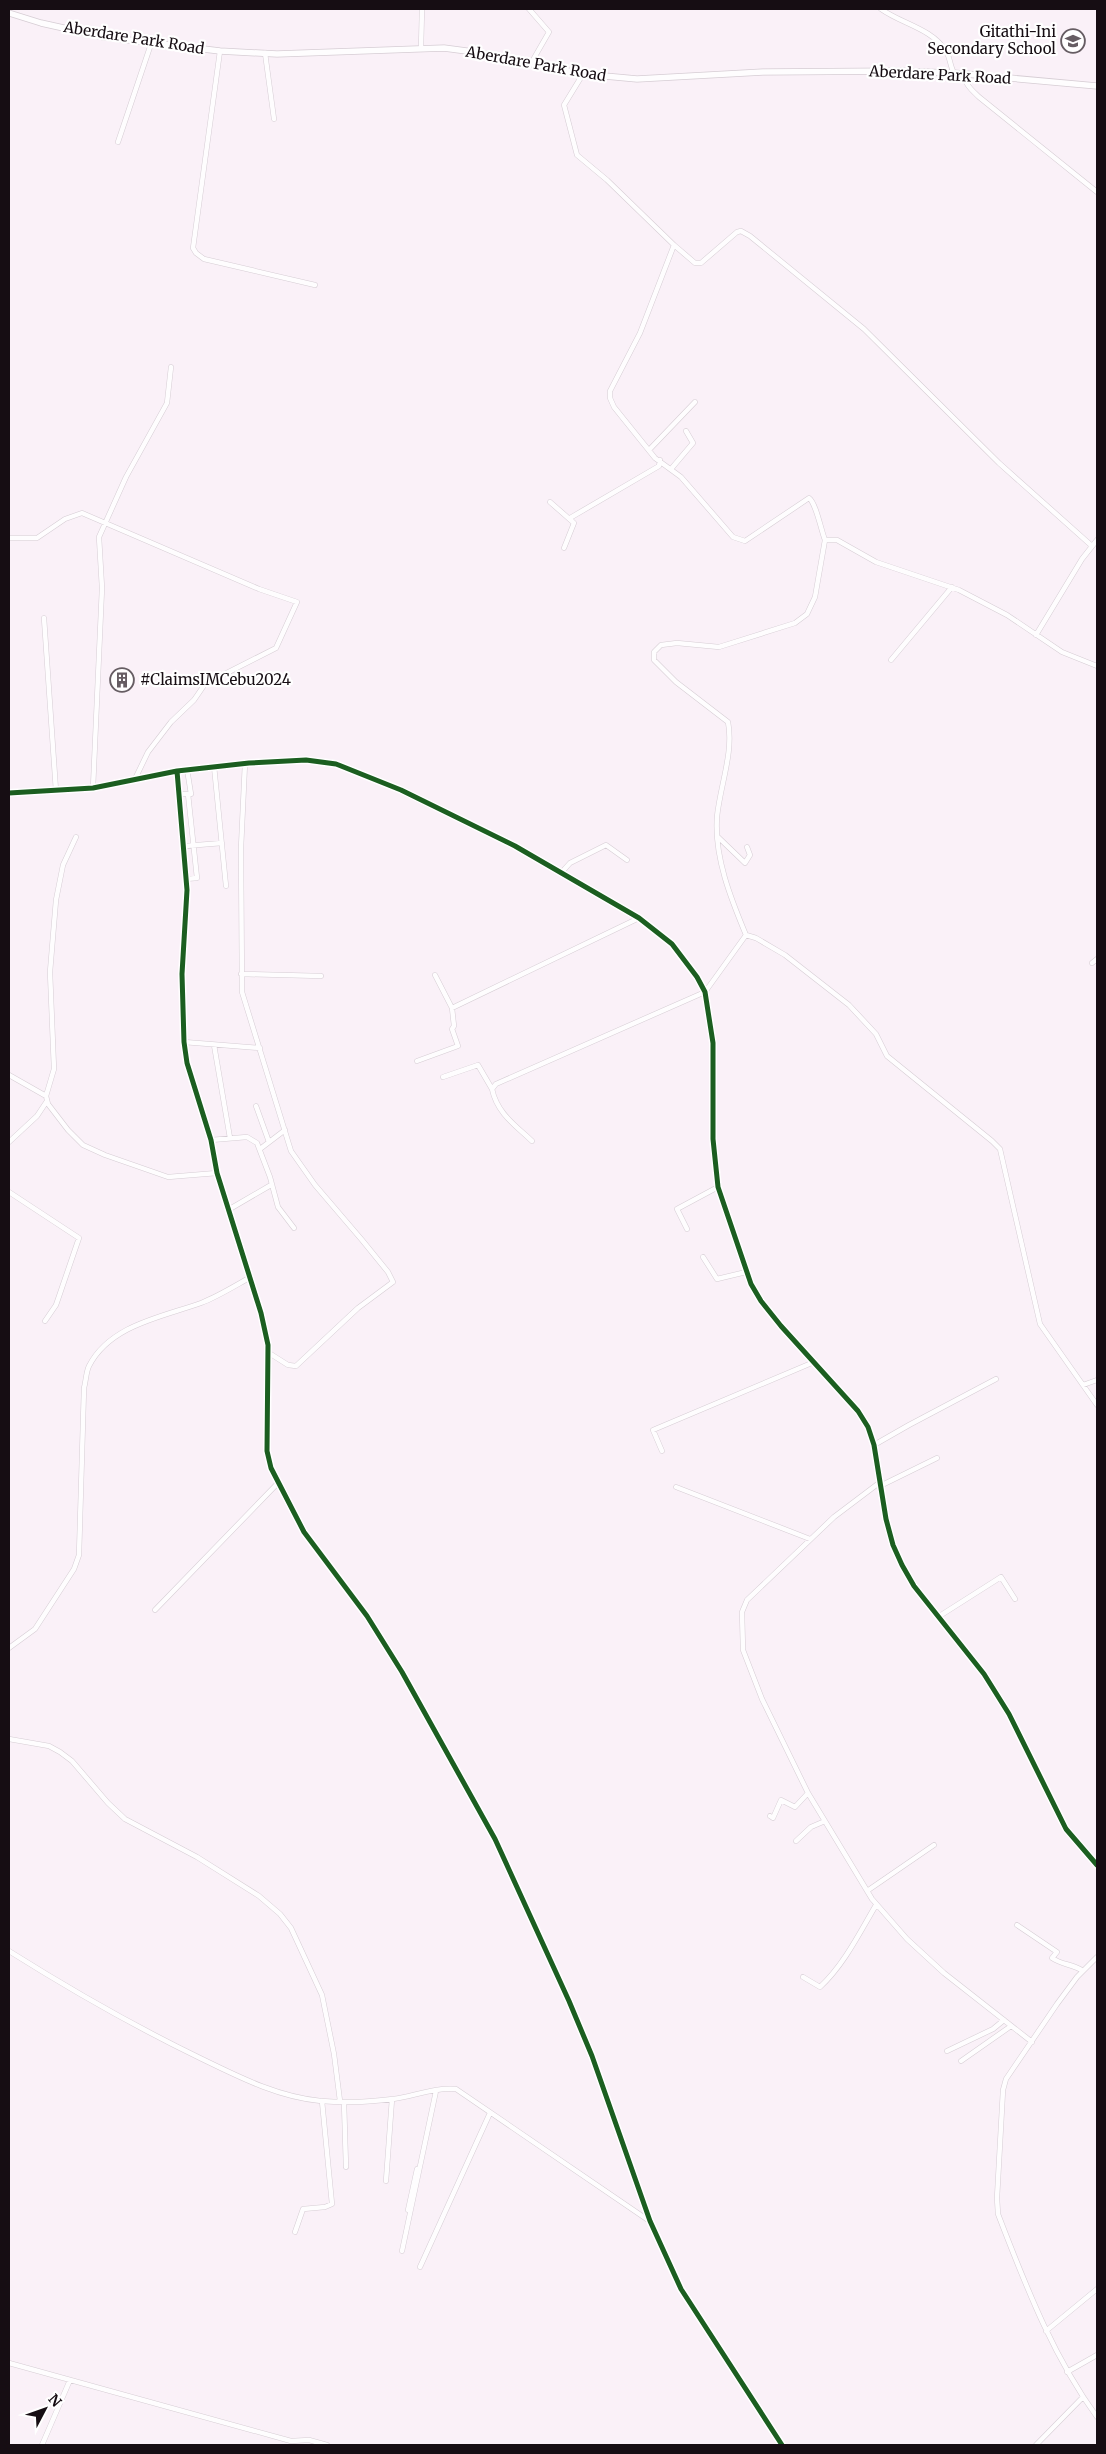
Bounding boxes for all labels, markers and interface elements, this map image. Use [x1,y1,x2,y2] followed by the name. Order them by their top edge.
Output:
[61,17,206,58] street label: Aberdare Park Road
[927,22,1056,58] place label: Gitathi-Ini Secondary School
[1060,28,1086,54] school or university icon: Gitathi-Ini Secondary School
[463,42,608,85] street label: Aberdare Park Road
[867,61,1012,88] street label: Aberdare Park Road
[109,667,135,693] building icon: #ClaimsIMCebu2024
[140,670,291,689] place label: #ClaimsIMCebu2024
[20,2384,70,2434] north arrow
[44,2390,65,2411] text: N

